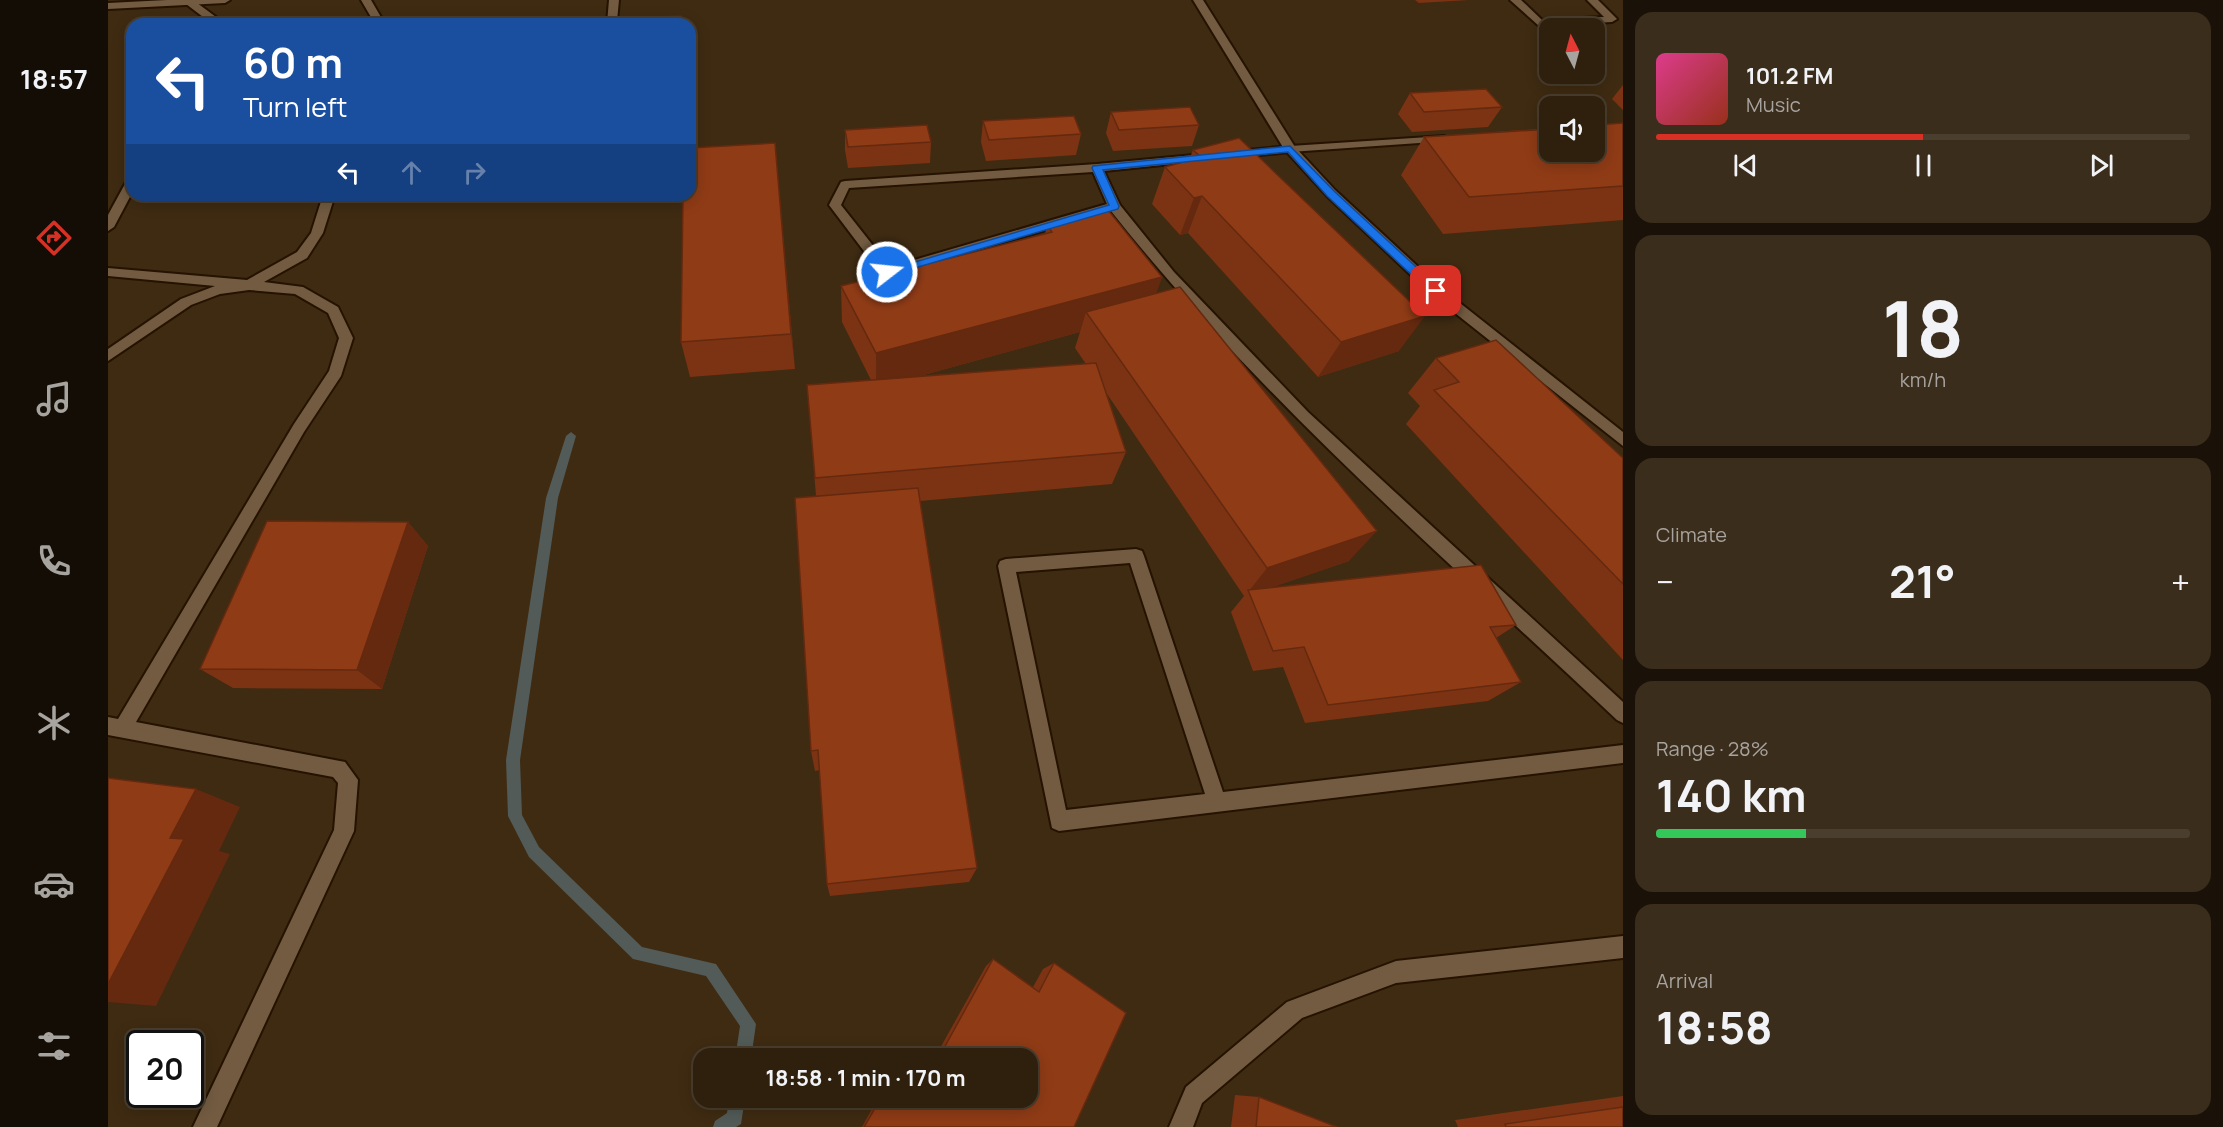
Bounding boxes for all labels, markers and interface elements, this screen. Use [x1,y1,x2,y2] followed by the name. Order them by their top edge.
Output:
[1539,18,1605,84] north arrow
[1539,18,1605,162] map controls
[243,33,343,91] text: 60 m
[144,42,222,120] icon: left
[20,60,88,97] text: 18:57
[1746,61,1833,91] text: 101.2 FM
[243,88,347,125] text: Turn left
[1746,91,1801,118] text: Music
[1539,96,1605,162] button: sound
[1729,149,1762,182] icon: previous
[1907,149,1940,182] icon: pause
[2085,149,2118,182] icon: next
[332,156,365,189] icon: left
[395,156,428,189] icon: ahead
[458,156,491,189] icon: right
[33,217,75,259] icon: directions
[855,240,919,304] position arrow
[1410,265,1461,316] pin
[1419,274,1452,307] icon: arrive
[1882,274,1964,380] text: 18
[1900,366,1946,393] text: km/h
[33,378,75,420] icon: music
[1656,521,1727,548] text: Climate
[33,540,75,582] icon: phone
[1889,550,1956,612] text: 21°
[1656,559,1674,604] text: −
[2171,559,2190,604] text: +
[33,702,75,744] icon: climate
[1656,735,1769,762] text: Range · 28%
[1656,764,1806,826] text: 140 km
[33,863,75,905] icon: car
[1656,967,1713,994] text: Arrival
[1656,996,1773,1058] text: 18:58
[33,1025,75,1067] icon: filters
[126,1030,204,1108] speed limit sign: 20
[765,1063,966,1093] text: 18:58 · 1 min · 170 m

